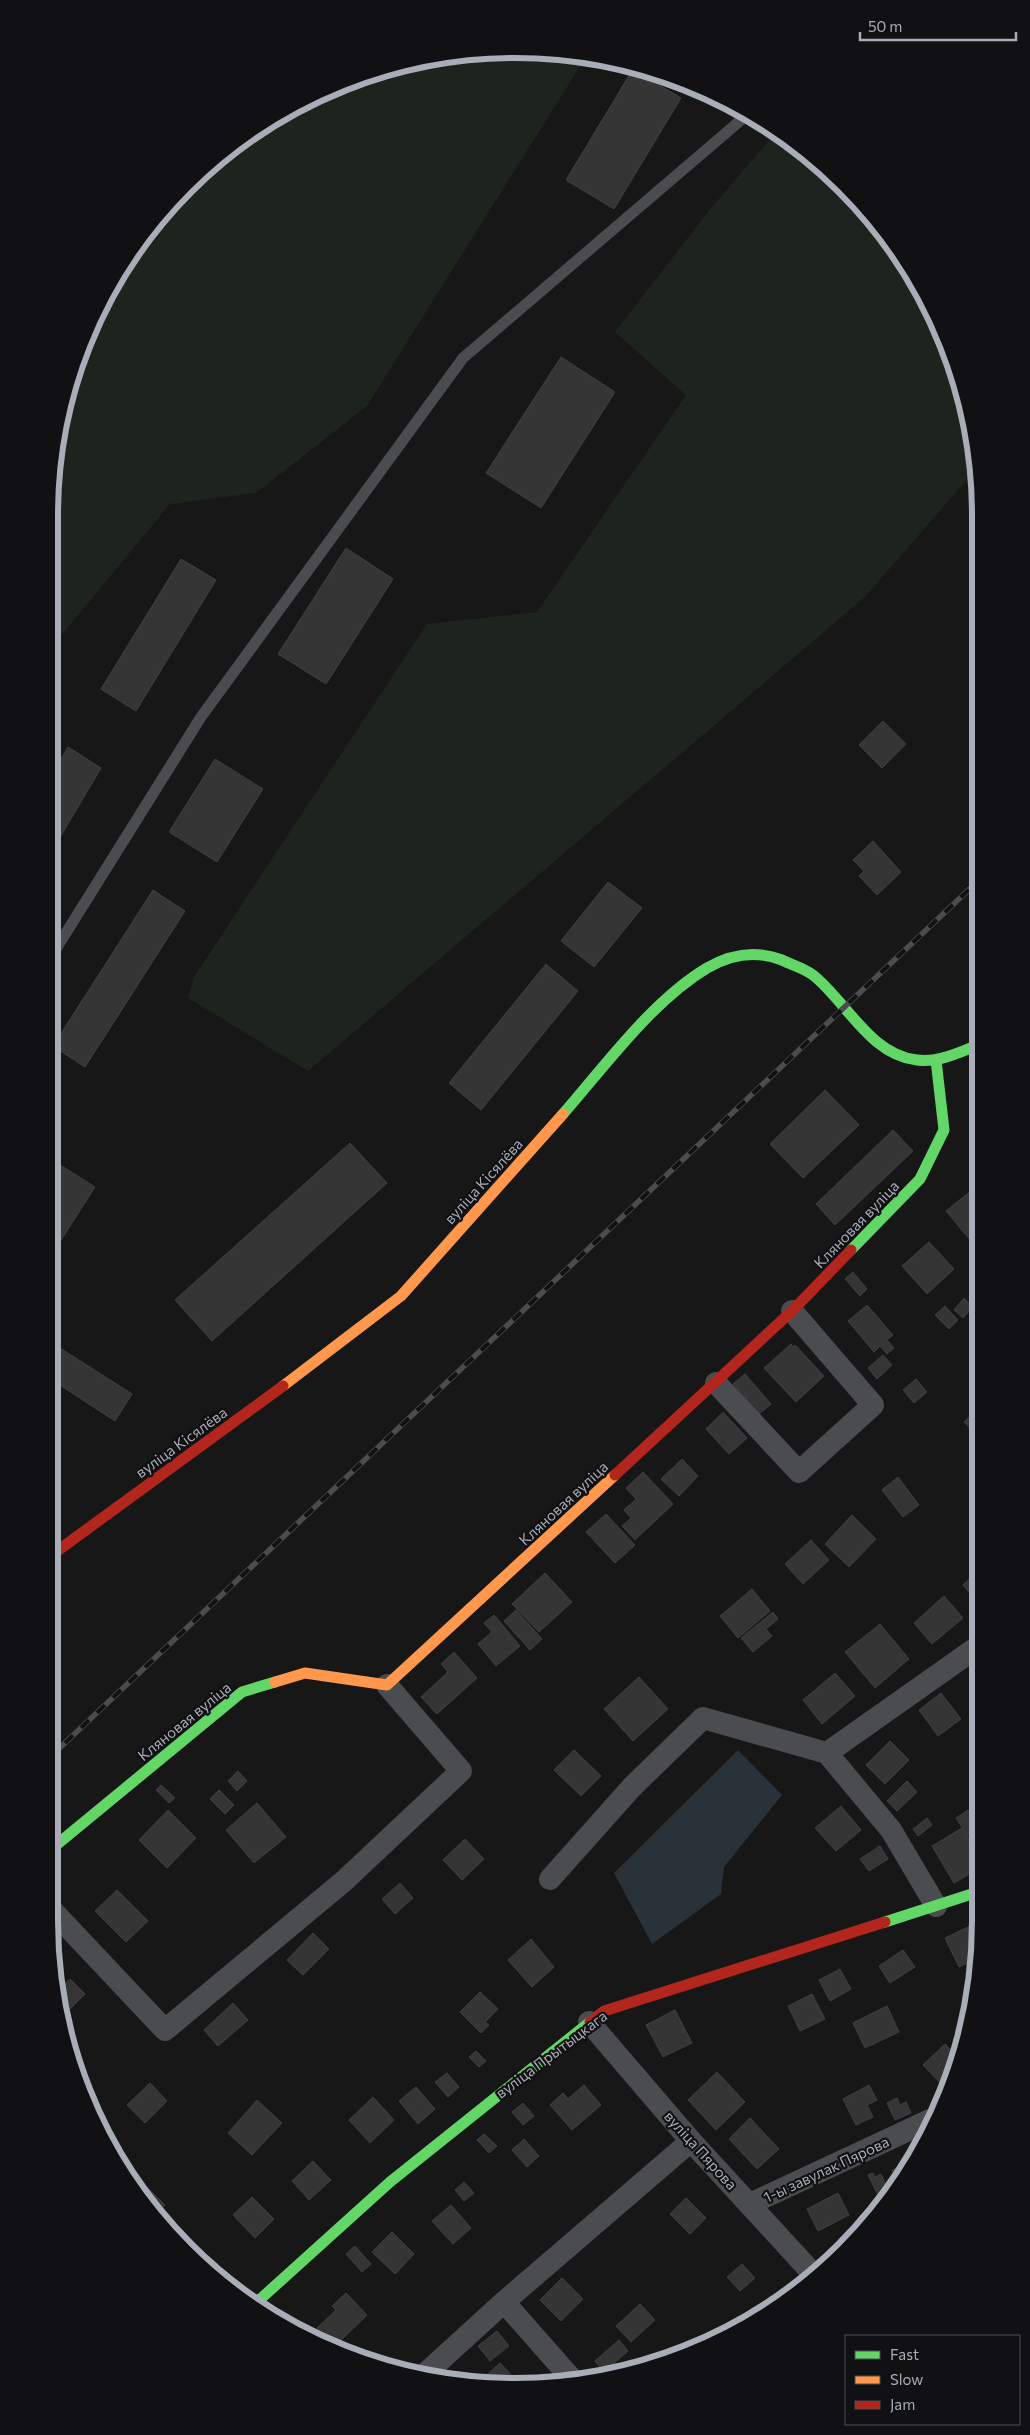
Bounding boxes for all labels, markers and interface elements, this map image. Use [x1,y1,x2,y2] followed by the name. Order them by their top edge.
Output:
[860,10,1016,42] scale bar
[868,17,902,35] text: 50 m
[440,1135,526,1227] street label: вуліца Кісялёва
[810,1176,902,1272] street label: Кляновая вуліца
[132,1403,230,1481] street label: вуліца Кісялёва
[515,1457,611,1549] street label: Кляновая вуліца
[134,1678,234,1764] street label: Кляновая вуліца
[492,2006,610,2102] street label: вуліца Прытыцкага
[661,2107,741,2193] street label: вуліца Пярова
[760,2132,892,2206] street label: 1-ы завулак Пярова
[845,2335,1020,2425] legend
[890,2345,919,2363] text: Fast
[890,2370,923,2388] text: Slow
[890,2395,915,2413] text: Jam

